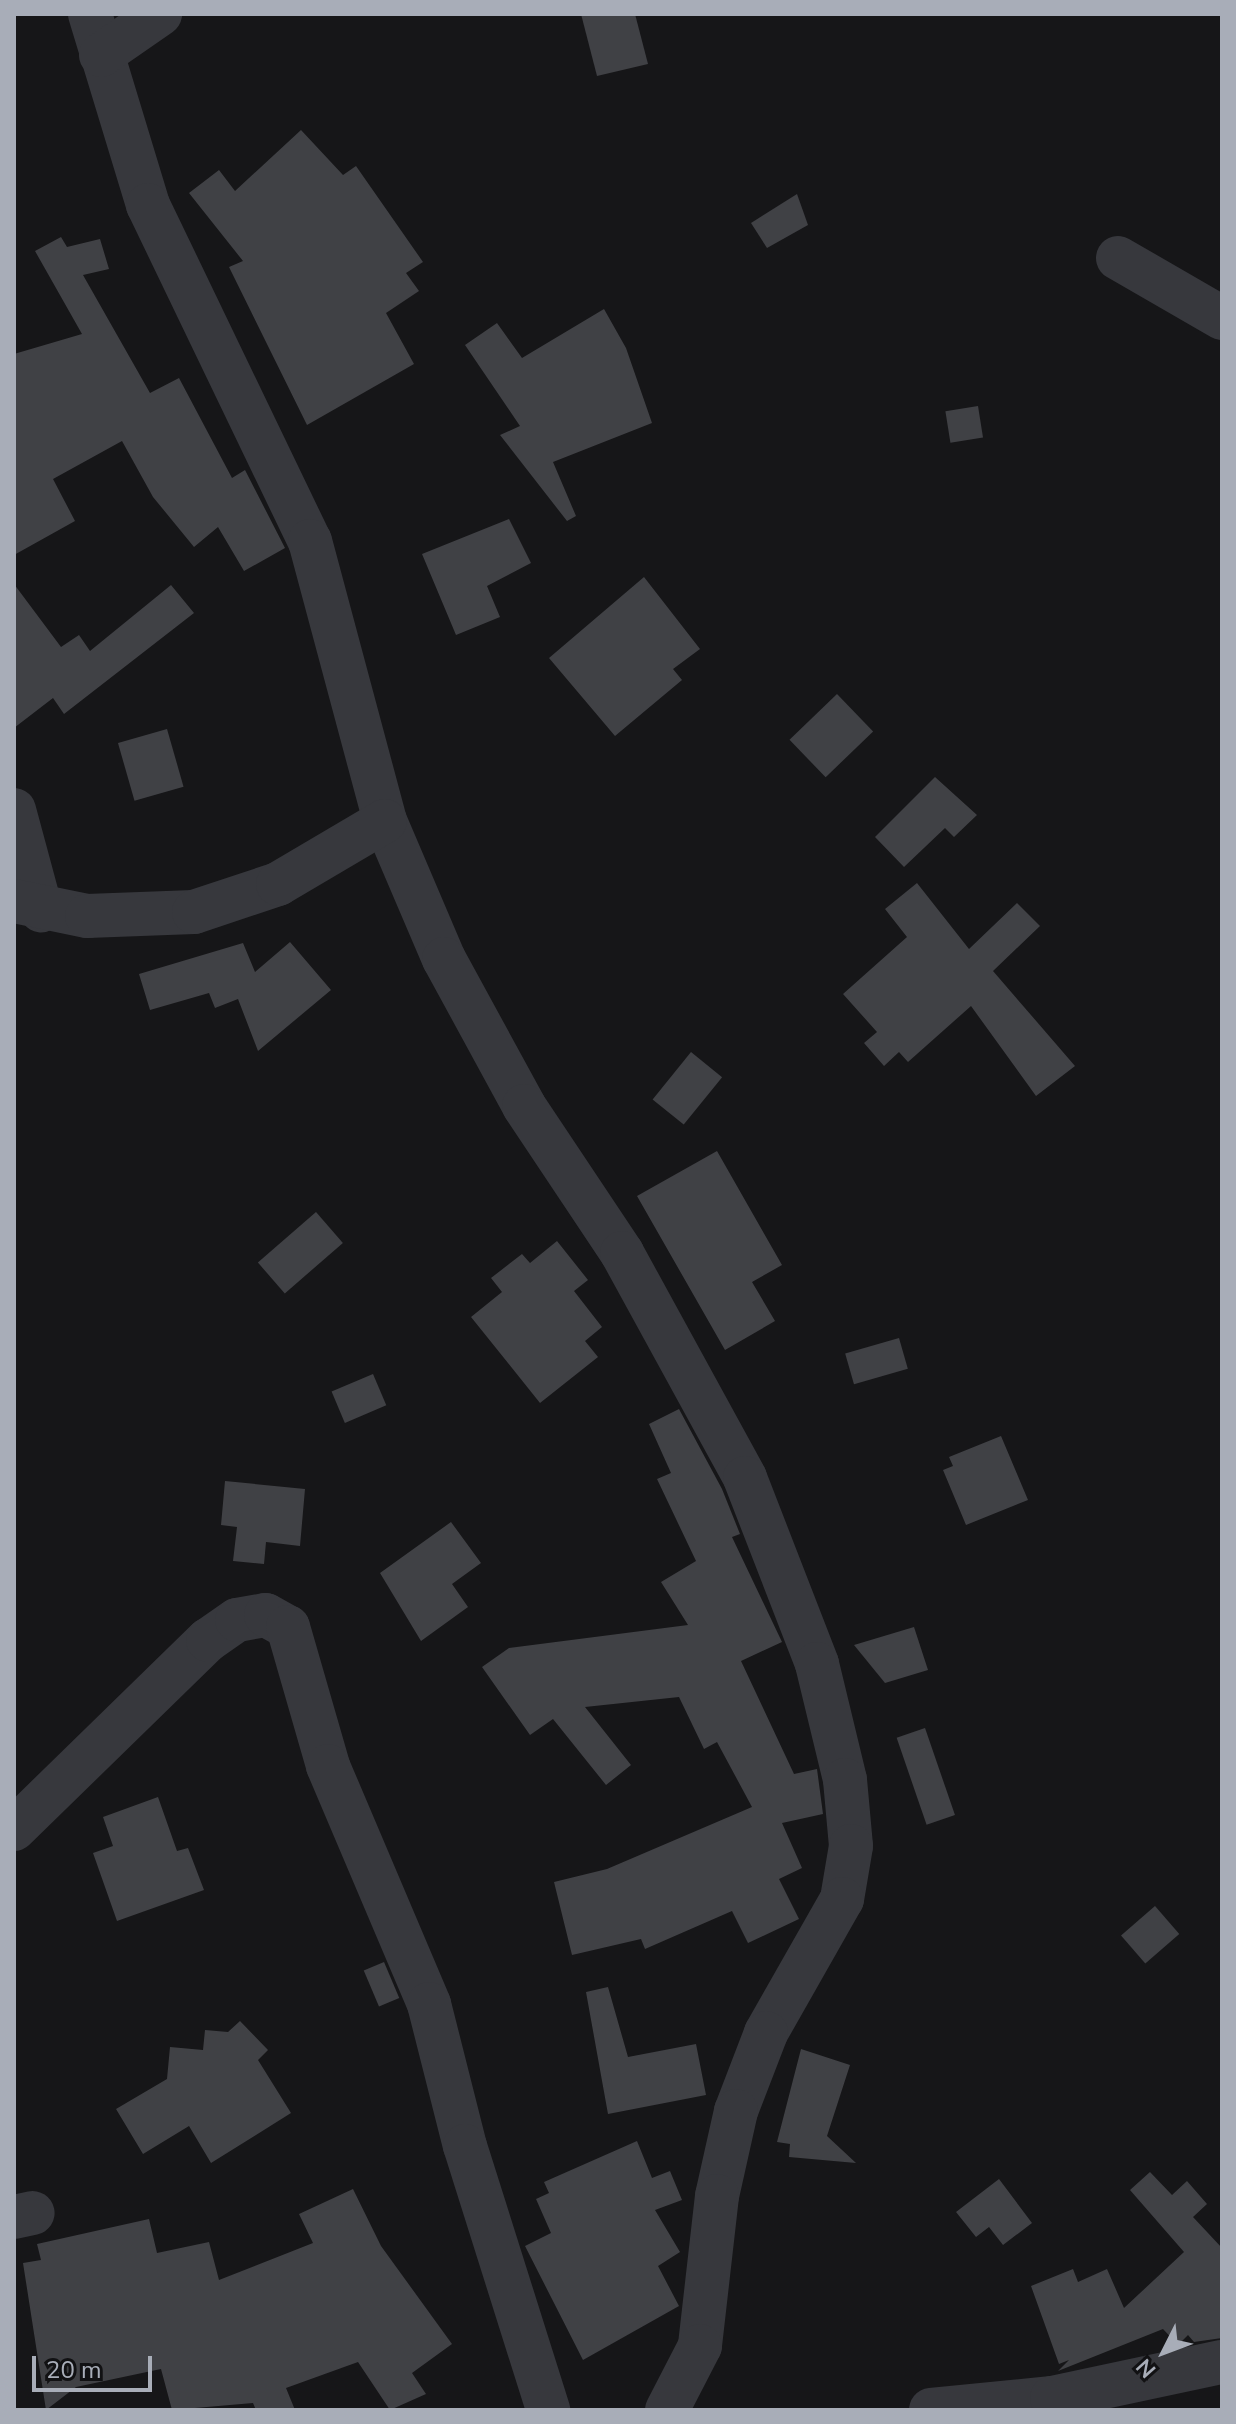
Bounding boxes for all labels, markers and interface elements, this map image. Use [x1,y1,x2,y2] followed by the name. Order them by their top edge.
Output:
[1124,2312,1204,2392] north arrow
[36,2340,156,2390] scale bar
[1130,2352,1163,2384] text: N
[46,2354,102,2386] text: 20 m

